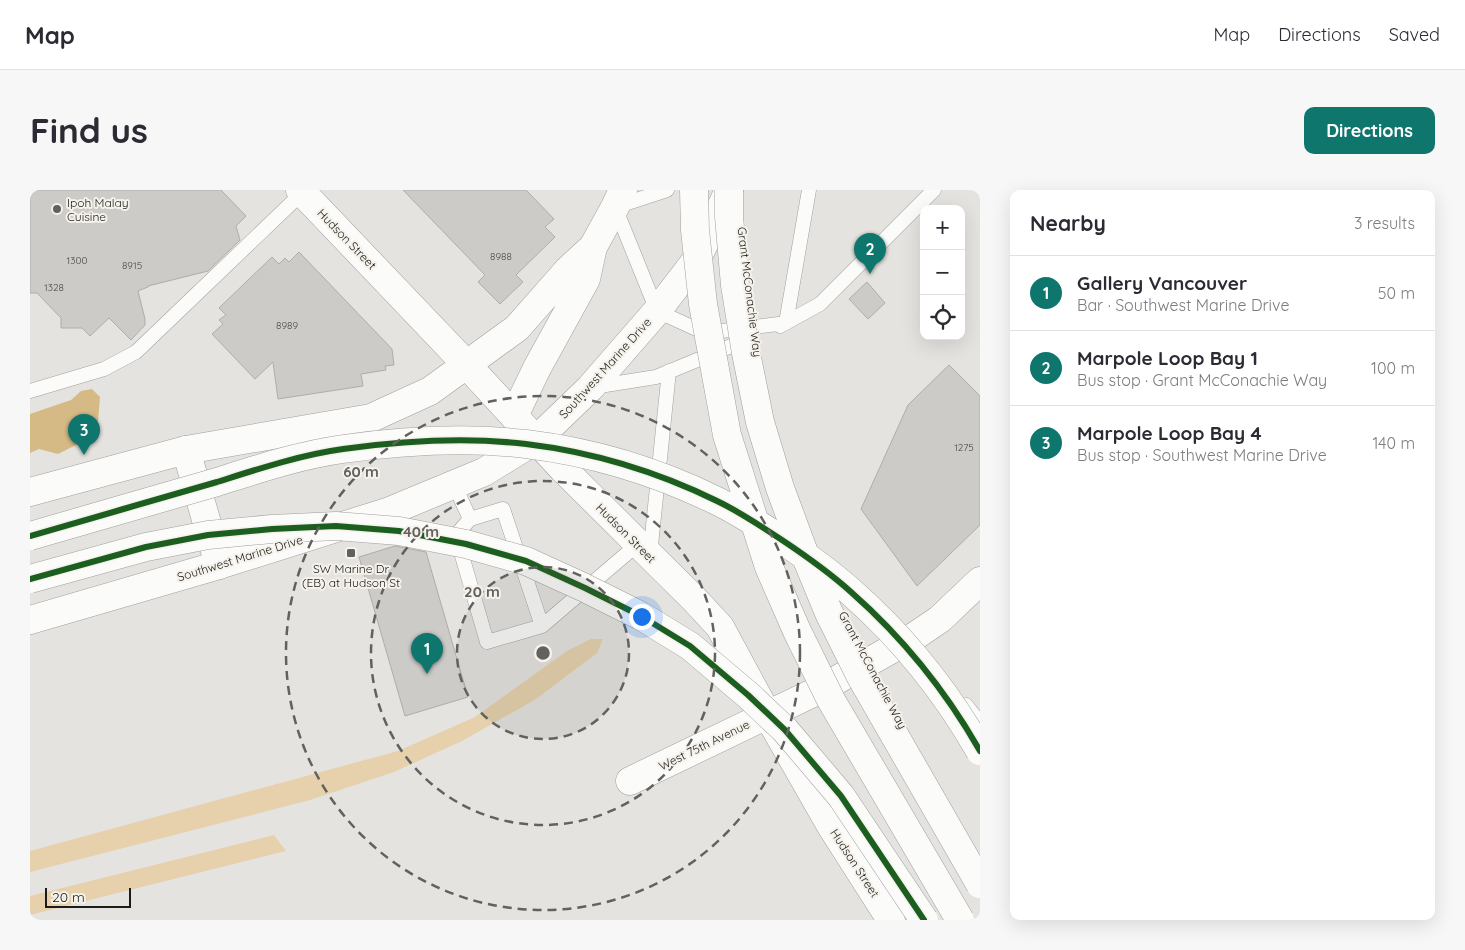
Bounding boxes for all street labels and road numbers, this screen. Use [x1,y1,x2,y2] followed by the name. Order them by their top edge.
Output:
[314,206,380,272] street label: Hudson Street
[735,226,765,358] street label: Grant McConachie Way
[556,314,654,422] street label: Southwest Marine Drive
[593,500,659,566] street label: Hudson Street
[175,532,305,584] street label: Southwest Marine Drive
[836,609,910,731] street label: Grant McConachie Way
[656,716,752,773] street label: West 75th Avenue
[827,826,883,900] street label: Hudson Street

